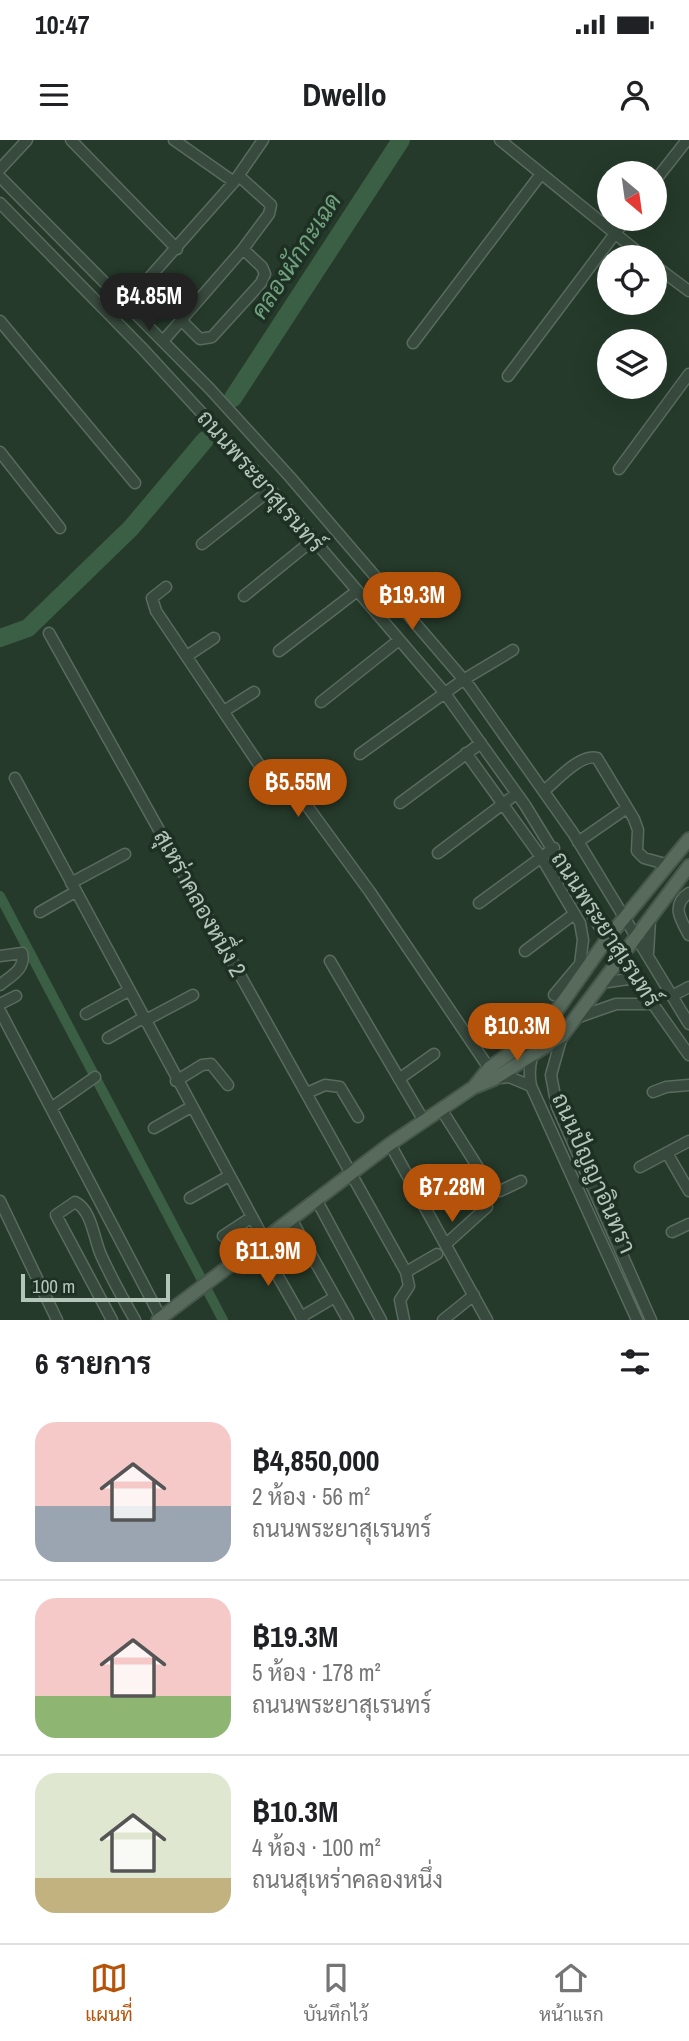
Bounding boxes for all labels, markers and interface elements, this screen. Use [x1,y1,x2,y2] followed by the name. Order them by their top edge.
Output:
[35,7,90,42] text: 10:47
[302,73,387,116] text: Dwello
[35,76,73,114] icon: menu
[616,76,654,114] icon: person
[597,161,667,231] north arrow
[597,161,667,399] map controls
[242,186,348,325] water label: คลองผักกะเฉด
[597,245,667,315] button: locate
[92,274,206,333] pin: ฿4.85M
[116,280,182,311] text: ฿4.85M
[597,329,667,399] button: layers
[190,403,332,559] street label: ถนนพระยาสุเรนทร์
[355,573,469,632] pin: ฿19.3M
[379,579,445,610] text: ฿19.3M
[241,760,355,819] pin: ฿5.55M
[265,766,331,797] text: ฿5.55M
[146,821,258,982] street label: สุเหร่าคลองหนึ่ง 2
[544,845,668,1013] street label: ถนนพระยาสุเรนทร์
[460,1004,574,1063] pin: ฿10.3M
[484,1010,550,1041] text: ฿10.3M
[545,1088,644,1258] street label: ถนนปัญญาอินทรา
[395,1164,509,1224] pin: ฿7.28M
[419,1171,485,1202] text: ฿7.28M
[211,1228,325,1288] pin: ฿11.9M
[235,1235,301,1266] text: ฿11.9M
[21,1271,170,1303] scale bar
[32,1273,75,1299] text: 100 m
[35,1343,152,1383] text: 6 รายการ
[616,1343,654,1381] icon: filters
[252,1440,380,1480] text: ฿4,850,000
[91,1450,175,1534] icon: home
[252,1481,370,1512] text: 2 ห้อง · 56 m²
[252,1513,431,1544] text: ถนนพระยาสุเรนทร์
[252,1616,338,1656] text: ฿19.3M
[91,1626,175,1710] icon: home
[252,1657,381,1688] text: 5 ห้อง · 178 m²
[252,1689,431,1720] text: ถนนพระยาสุเรนทร์
[252,1791,338,1831] text: ฿10.3M
[91,1801,175,1885] icon: home
[252,1832,381,1863] text: 4 ห้อง · 100 m²
[252,1864,443,1895] text: ถนนสุเหร่าคลองหนึ่ง
[85,1959,133,2027] tab: แผนที่
[303,1959,368,2027] tab: บันทึกไว้
[539,1959,604,2027] tab: หน้าแรก

